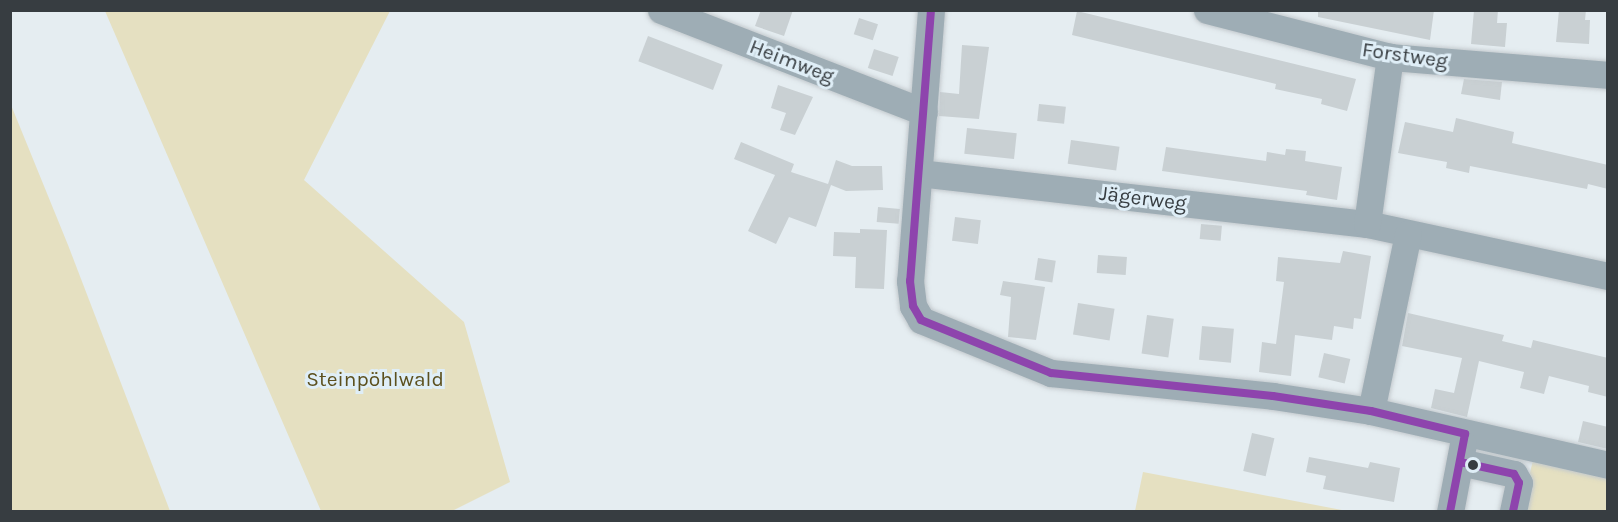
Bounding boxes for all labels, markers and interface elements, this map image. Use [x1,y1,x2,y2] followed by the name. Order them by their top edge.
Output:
[746,33,838,89] street label: Heimweg
[1361,37,1449,73] street label: Forstweg
[1098,180,1188,216] street label: Jägerweg
[306,366,444,392] park label: Steinpöhlwald
[1467,459,1479,471] unlabelled marker

